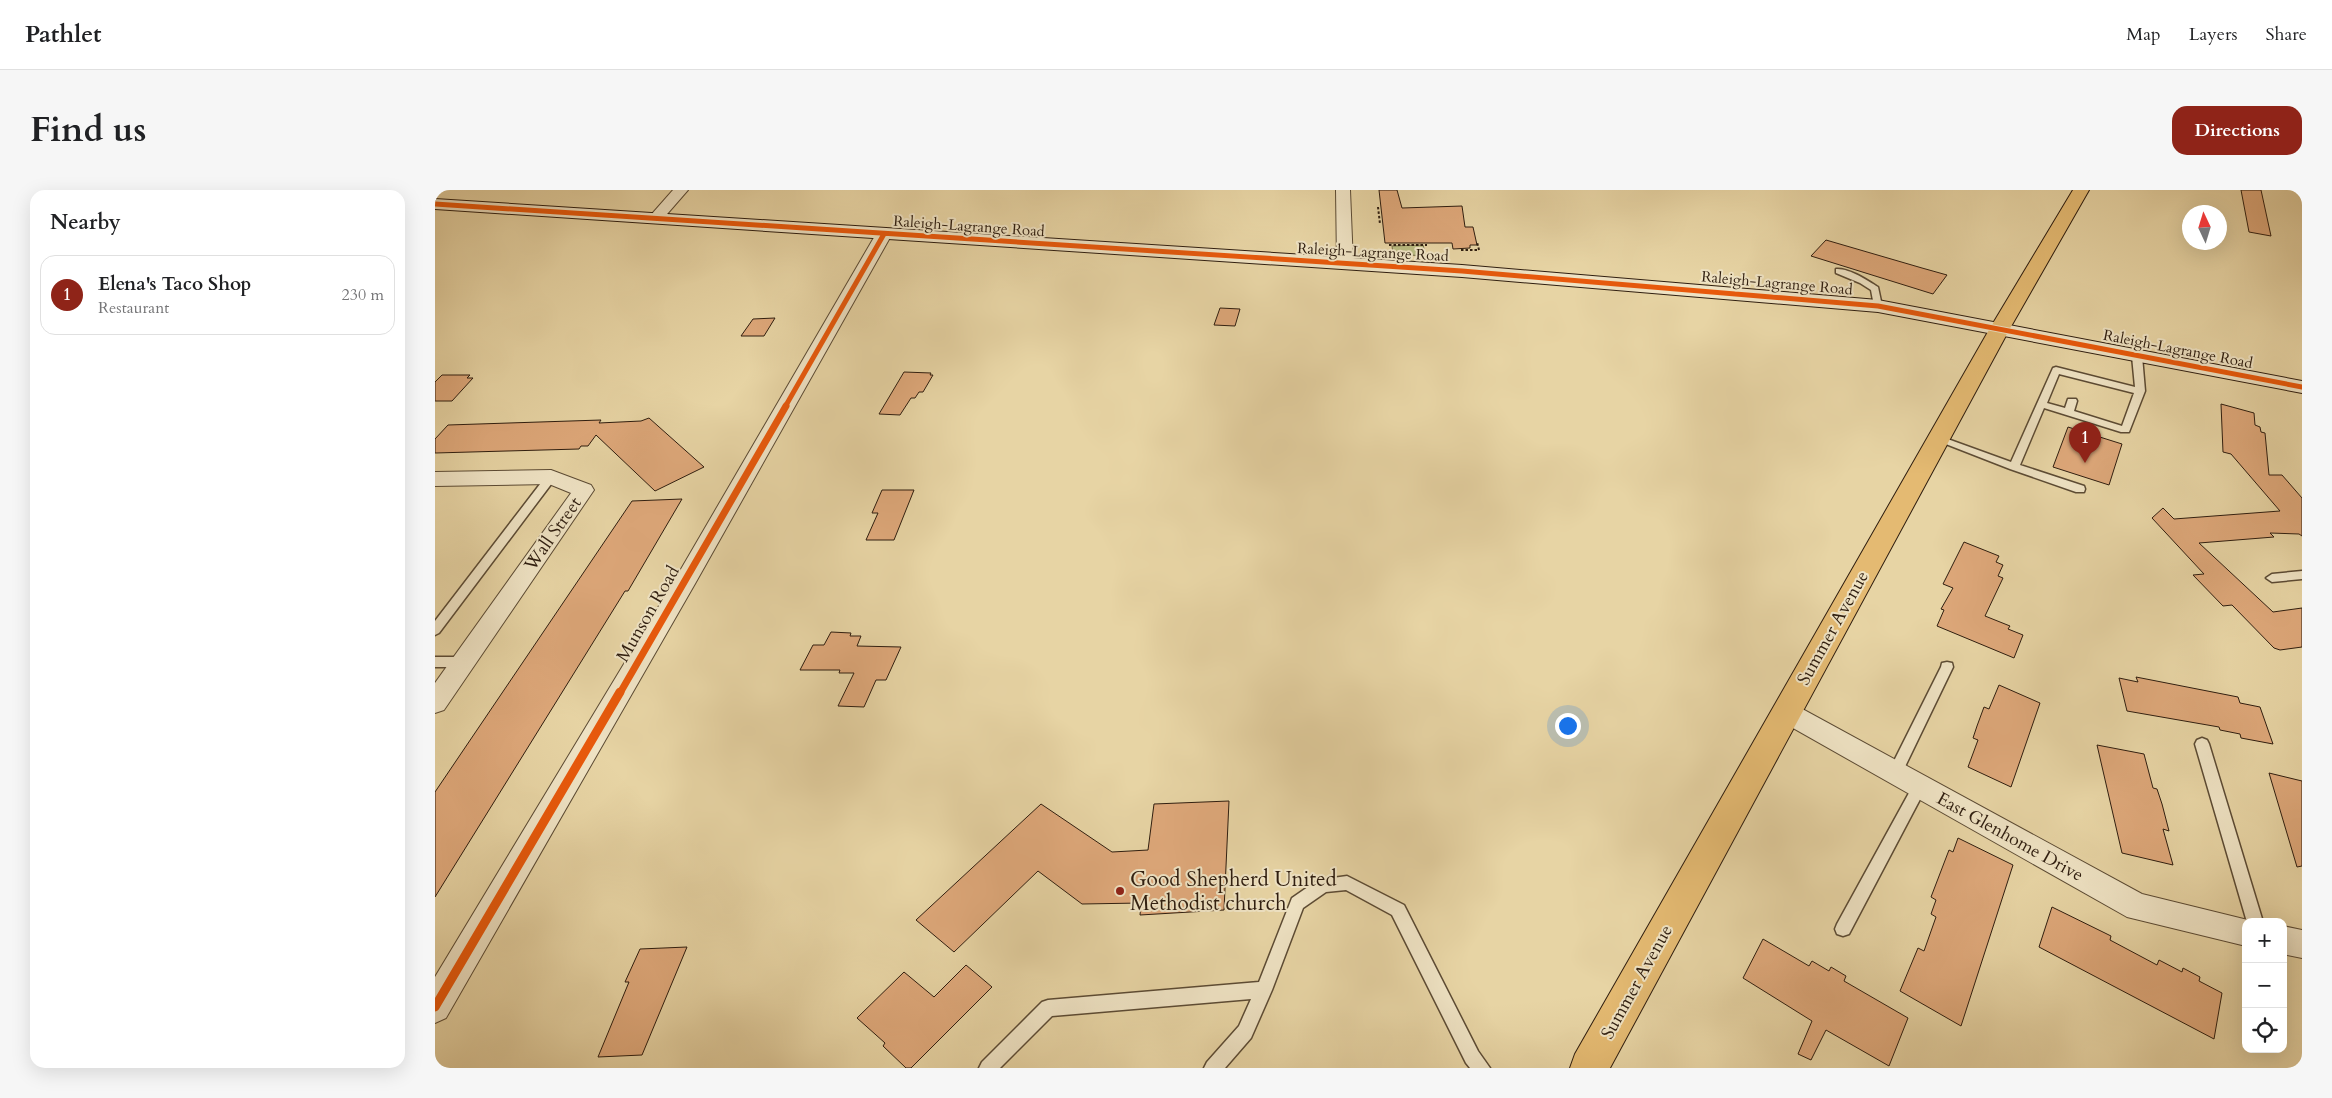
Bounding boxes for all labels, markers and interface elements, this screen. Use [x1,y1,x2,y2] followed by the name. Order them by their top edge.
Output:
[25,18,102,51] text: Pathlet
[2126,22,2161,47] text: Map
[2189,22,2238,47] text: Layers
[2266,22,2307,47] text: Share
[30,106,146,154] text: Find us
[2172,106,2302,155] button: Directions
[2182,205,2227,250] north arrow
[50,208,121,237] text: Nearby
[893,211,1045,241] street label: Raleigh-Lagrange Road
[1297,238,1449,266] street label: Raleigh-Lagrange Road
[1701,266,1853,300] street label: Raleigh-Lagrange Road
[98,271,251,297] text: Elena's Taco Shop
[63,284,71,306] text: 1
[342,284,384,306] text: 230 m
[98,297,169,319] text: Restaurant
[2102,325,2254,373] street label: Raleigh-Lagrange Road
[2069,422,2101,463] pin: 1
[518,492,588,577] street label: Wall Street
[610,561,686,667] street label: Munson Road
[1791,566,1875,690] street label: Summer Avenue
[1555,713,1581,739] your location
[1932,786,2088,888] street label: East Glenhome Drive
[1130,865,1337,918] place label: Good Shepherd United Methodist church
[1114,885,1126,897] marker: Good Shepherd United Methodist church
[2242,918,2287,1053] map controls
[2242,918,2287,963] button: +
[1595,920,1679,1044] street label: Summer Avenue
[2242,963,2287,1008] button: −
[2242,1008,2287,1053] button: locate

